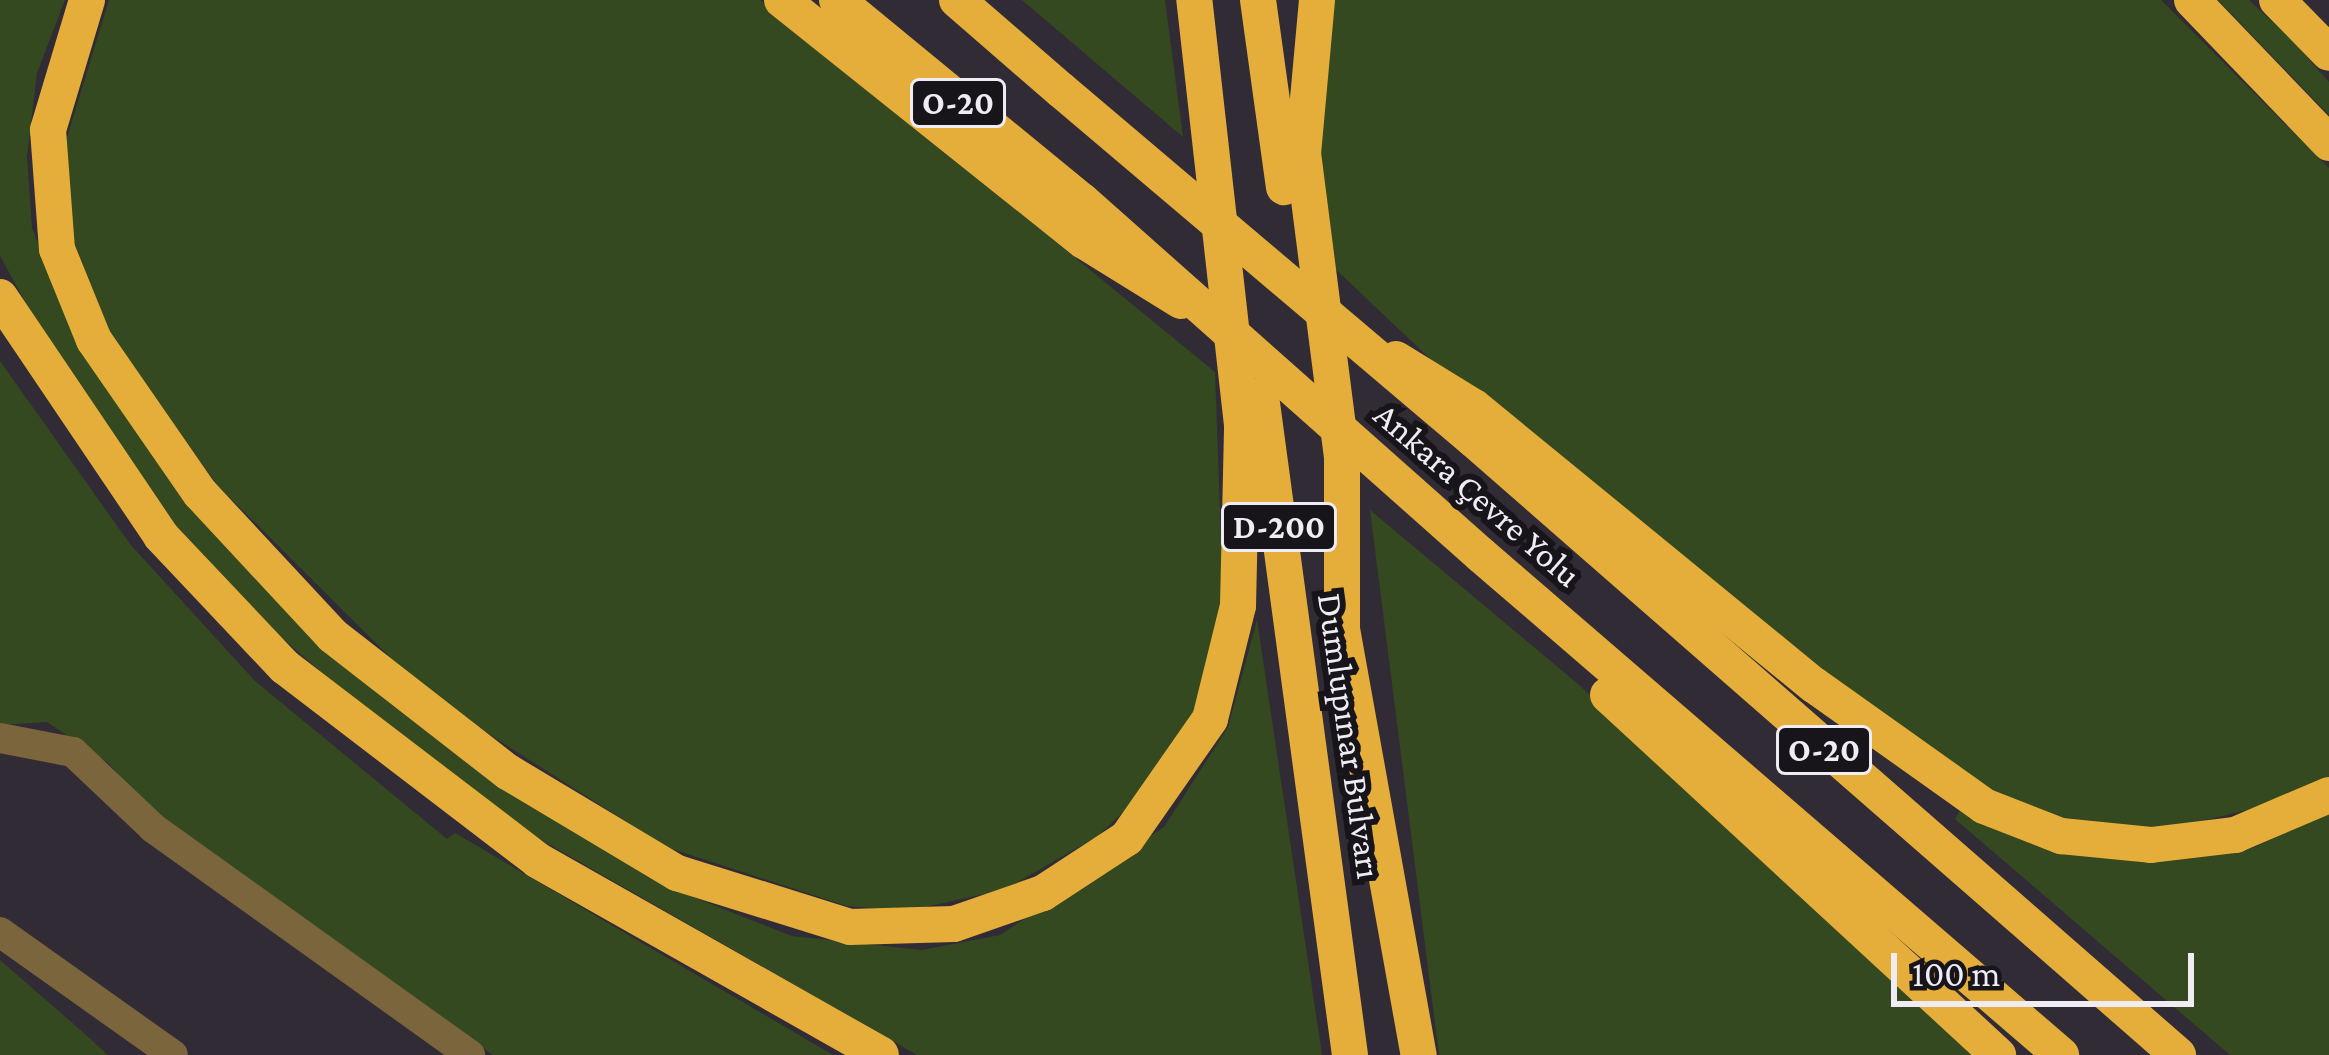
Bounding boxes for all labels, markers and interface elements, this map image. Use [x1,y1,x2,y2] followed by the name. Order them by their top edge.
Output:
[910,76,1006,130] road number: O-20
[1365,393,1589,597] street label: Ankara Çevre Yolu
[1219,500,1339,554] road number: D-200
[1308,590,1390,882] street label: Dumlupınar Bulvarı
[1776,723,1872,777] road number: O-20
[1897,929,2200,1003] scale bar
[1912,954,2000,994] text: 100 m

